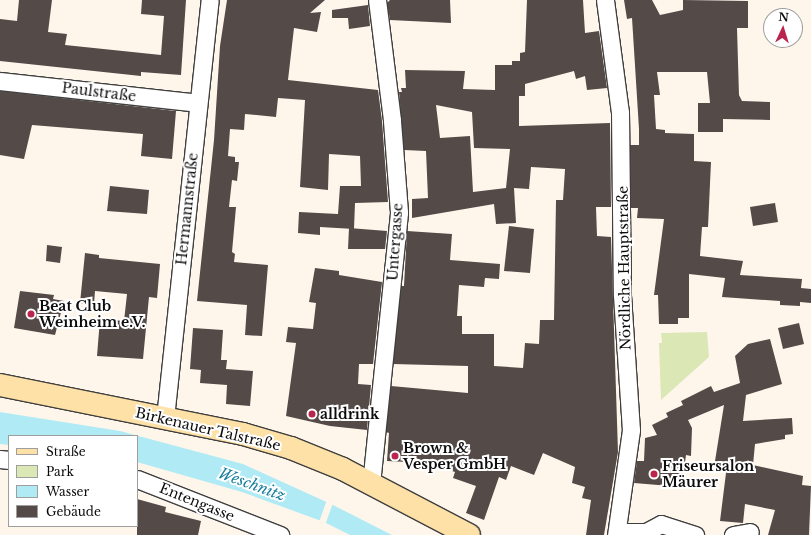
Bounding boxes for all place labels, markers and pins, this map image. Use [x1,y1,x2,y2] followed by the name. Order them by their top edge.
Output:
[39,298,145,330] place label: Beat Club Weinheim e.V.
[26,309,36,319] marker: Beat Club Weinheim e.V.
[320,406,379,422] place label: alldrink
[307,409,317,419] marker: alldrink
[403,440,507,472] place label: Brown & Vesper GmbH
[390,451,400,461] marker: Brown & Vesper GmbH
[662,458,754,490] place label: Friseursalon Mäurer
[649,469,659,479] marker: Friseursalon Mäurer

